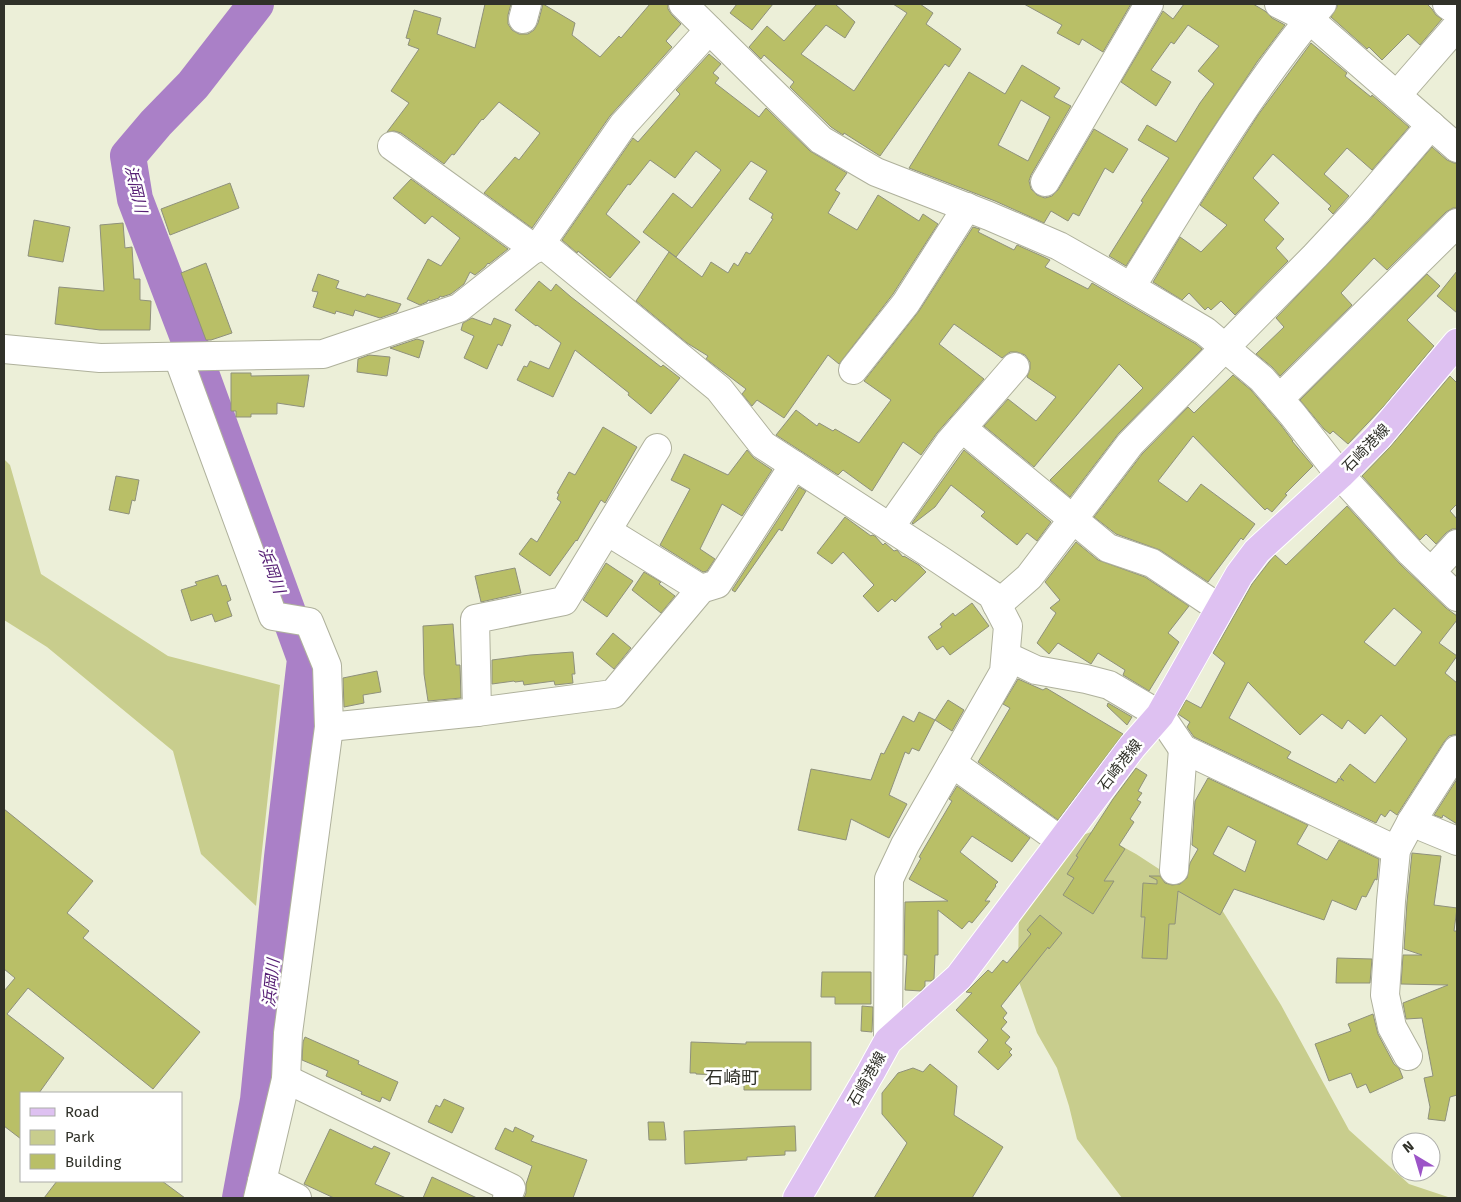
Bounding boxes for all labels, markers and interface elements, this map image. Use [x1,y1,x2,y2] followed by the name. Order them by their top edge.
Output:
[121,163,151,216] water label: 浜岡川
[1339,420,1393,476] street label: 石崎港線
[255,544,290,598] water label: 浜岡川
[1094,736,1146,794] street label: 石崎港線
[259,956,283,1008] water label: 浜岡川
[844,1049,890,1109] street label: 石崎港線
[705,1067,759,1089] district label: 石崎町
[20,1092,182,1182] legend
[65,1103,100,1121] text: Road
[65,1128,95,1146] text: Park
[1391,1132,1441,1182] north arrow
[1399,1138,1417,1157] text: N
[65,1153,121,1171] text: Building

